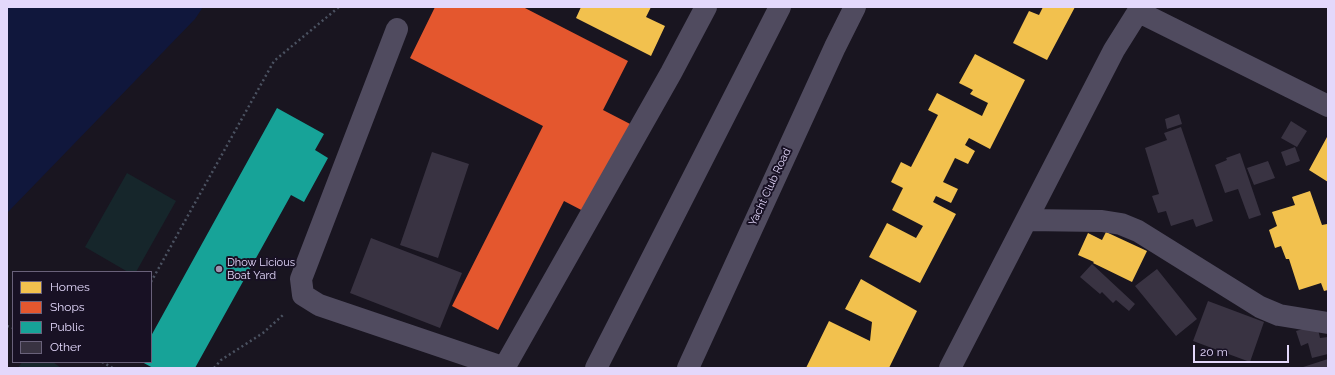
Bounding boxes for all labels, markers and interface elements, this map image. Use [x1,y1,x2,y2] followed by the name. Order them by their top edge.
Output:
[746,146,794,228] street label: Yacht Club Road
[227,256,295,282] place label: Dhow Licious Boat Yard
[214,264,224,274] marker: Dhow Licious Boat Yard
[12,271,152,363] legend
[50,280,90,294] text: Homes
[50,300,85,314] text: Shops
[50,320,84,334] text: Public
[1195,337,1291,363] scale bar
[50,340,81,354] text: Other
[1200,345,1228,359] text: 20 m

